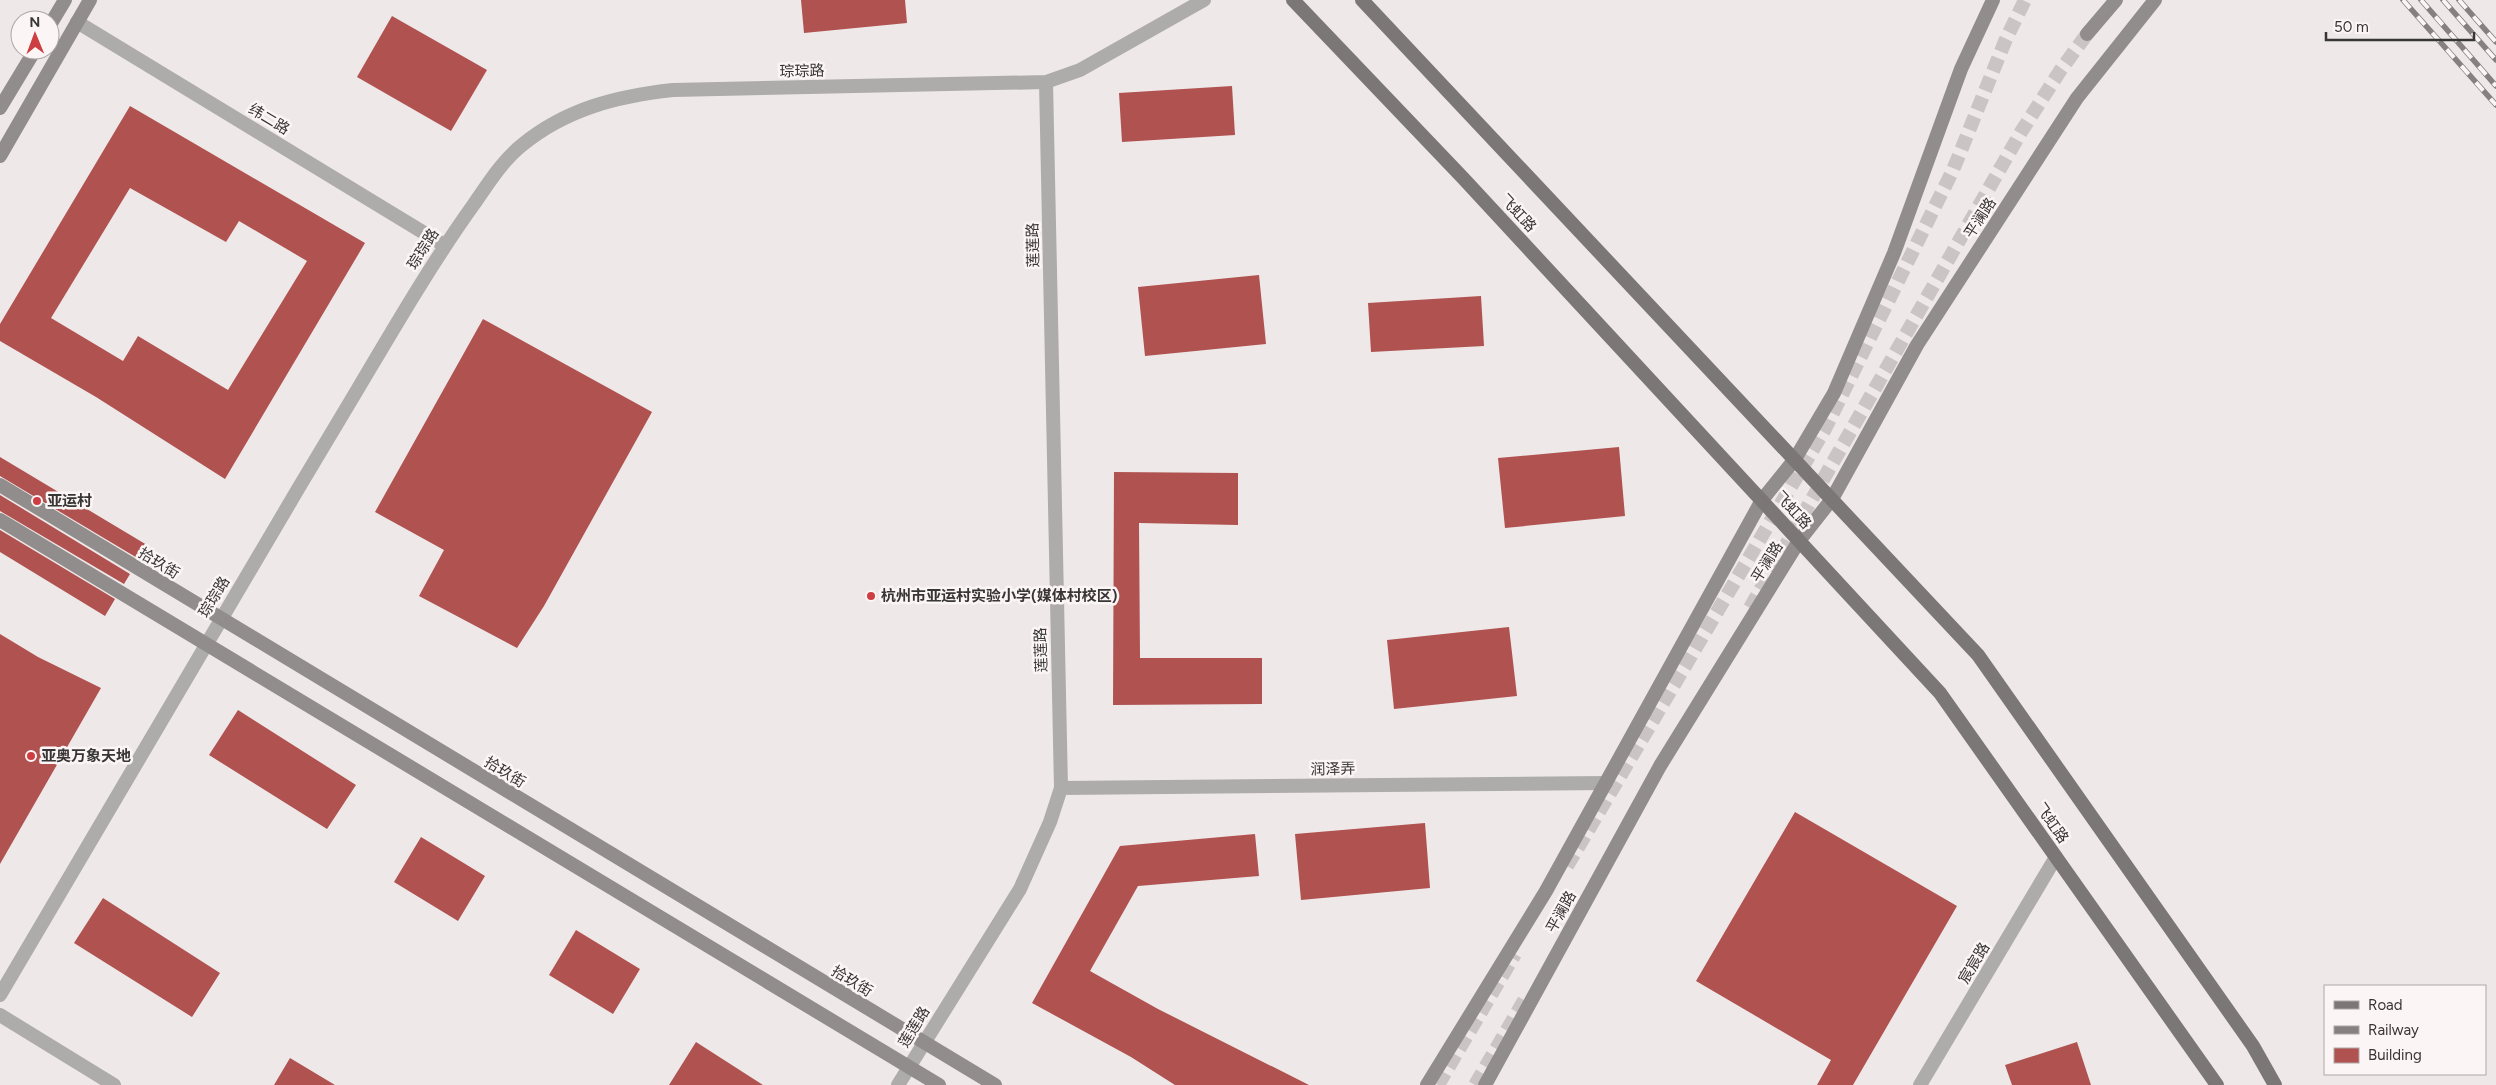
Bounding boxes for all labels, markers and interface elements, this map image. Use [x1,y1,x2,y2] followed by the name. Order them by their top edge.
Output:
[10,10,60,60] north arrow
[2326,10,2474,42] scale bar
[29,14,40,31] text: N
[2334,18,2369,36] text: 50 m
[779,62,825,80] street label: 琮琮路
[245,100,293,138] street label: 纬二路
[1496,190,1540,236] street label: 飞虹路
[1960,194,2000,242] street label: 平澜路
[1024,222,1042,268] street label: 莲莲路
[403,225,443,273] street label: 琮琮路
[1771,487,1815,533] street label: 飞虹路
[47,492,92,510] place label: 亚运村
[31,495,43,507] marker: 亚运村
[1747,538,1787,586] street label: 平澜路
[135,544,183,582] street label: 拾玖街
[195,573,233,621] street label: 琮琮路
[881,587,1118,605] place label: 杭州市亚运村实验小学(媒体村校区)
[865,590,877,602] marker: 杭州市亚运村实验小学(媒体村校区)
[1031,627,1051,673] street label: 莲莲路
[41,747,131,765] place label: 亚奥万象天地
[25,750,37,762] marker: 亚奥万象天地
[481,753,529,791] street label: 拾玖街
[1310,760,1356,778] street label: 润泽弄
[2032,799,2072,847] street label: 飞虹路
[1542,888,1580,936] street label: 平澜路
[1955,939,1993,987] street label: 宸宸路
[828,962,876,1000] street label: 拾玖街
[2324,985,2486,1075] legend
[2368,996,2403,1014] text: Road
[895,1003,933,1051] street label: 莲莲路
[2368,1021,2419,1039] text: Railway
[2368,1046,2422,1064] text: Building

